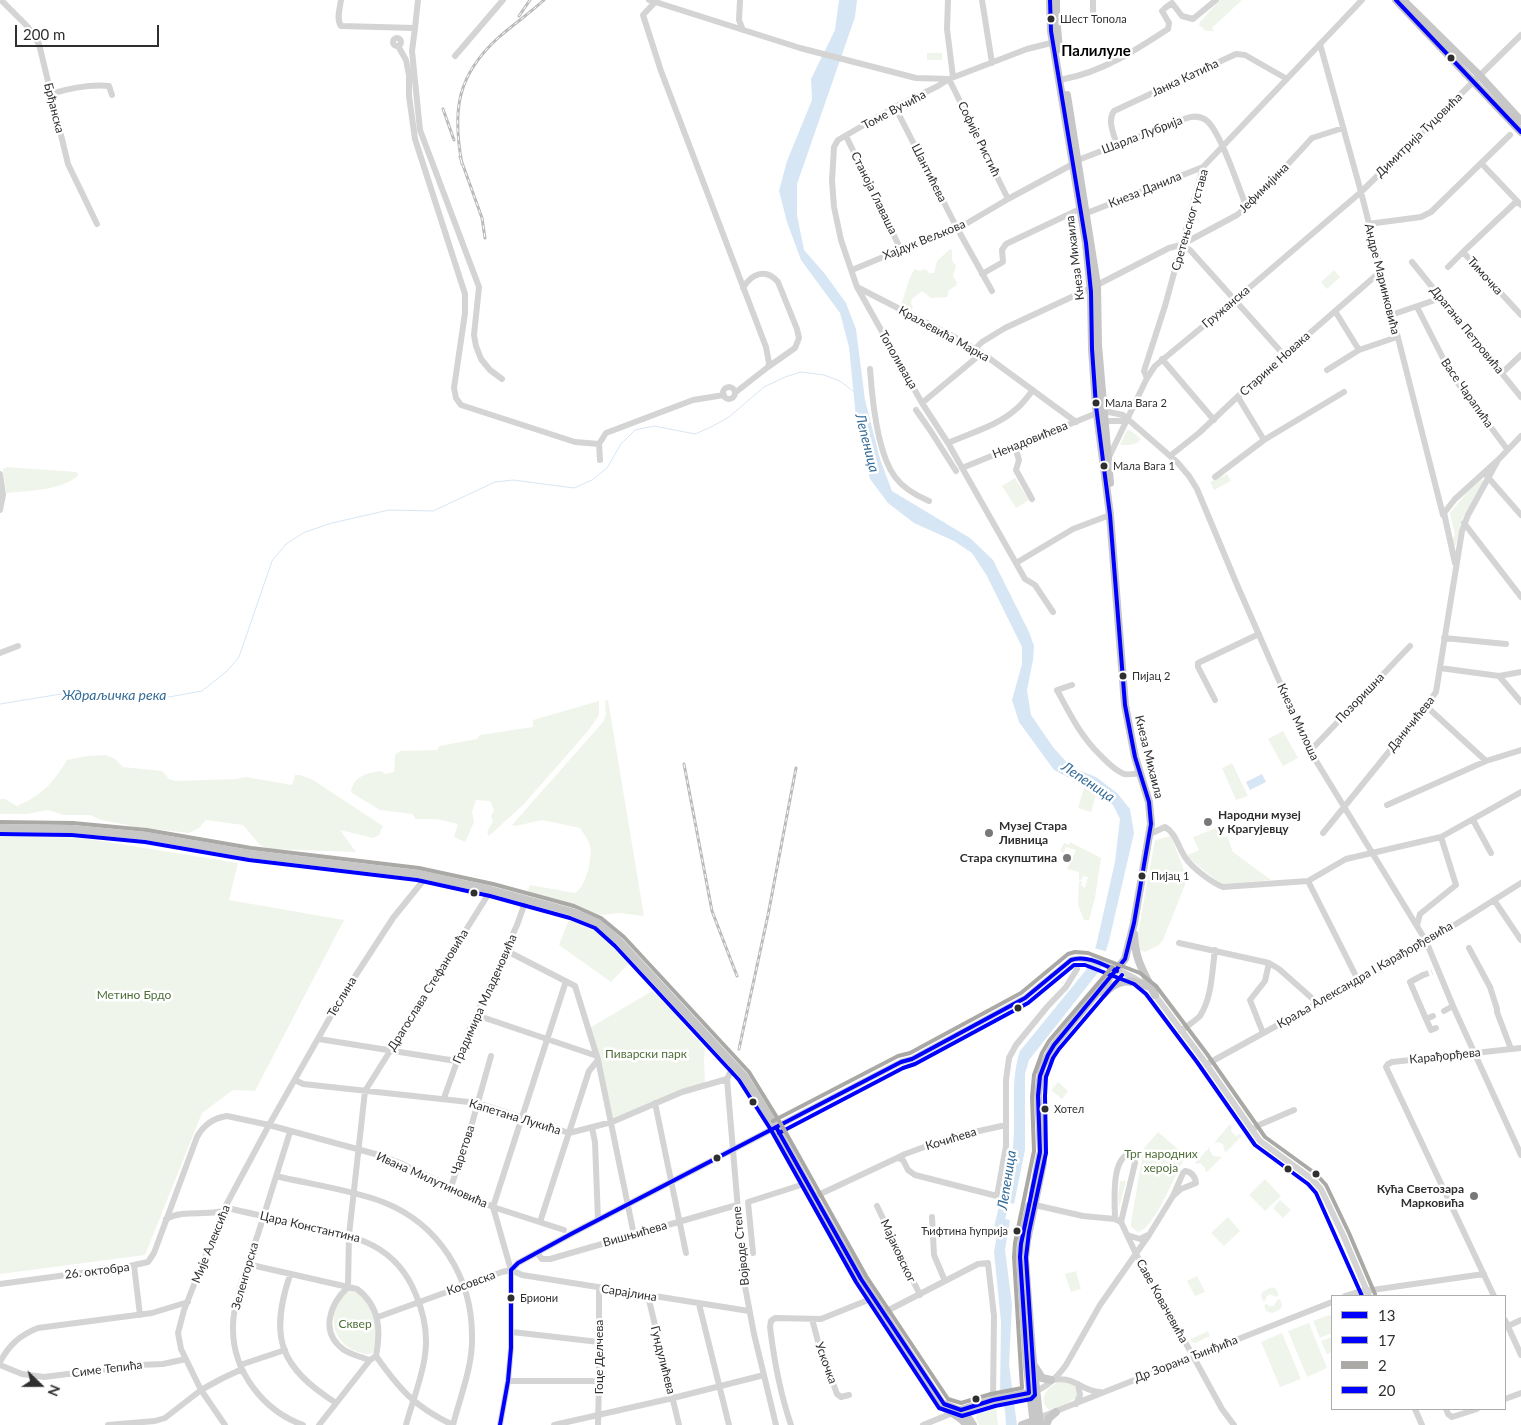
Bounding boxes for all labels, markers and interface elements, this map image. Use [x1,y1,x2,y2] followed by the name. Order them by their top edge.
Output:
[1060,12,1127,26] place label: Шест Топола
[1046,14,1056,24] marker: Шест Топола
[18,15,161,47] scale bar
[23,25,65,43] text: 200 m
[1061,42,1131,60] district label: Палилуле
[1446,53,1456,63] unlabelled marker
[1149,56,1221,100] street label: Јанка Катића
[41,81,67,135] street label: Брђанска
[860,87,928,133] street label: Томе Вучића
[1373,90,1465,180] street label: Димитрија Туцовића
[955,99,1003,179] street label: Софије Ристић
[1099,113,1185,157] street label: Шарла Лубрија
[908,141,950,205] street label: Шантићева
[848,149,900,237] street label: Станоја Главаша
[1236,160,1292,216] street label: Јефимијина
[1169,168,1211,272] street label: Сретењског устава
[1106,169,1184,211] street label: Кнеза Данила
[1063,215,1087,301] street label: Кнеза Михаила
[881,217,967,263] street label: Хајдук Вељкова
[1361,222,1403,336] street label: Андре Маринковића
[1464,254,1506,298] street label: Тимочка
[1199,283,1253,331] street label: Гружанска
[1427,283,1507,377] street label: Драгана Петровића
[896,303,992,365] street label: Краљевића Марка
[876,328,920,392] street label: Тополиваца
[1237,329,1313,399] street label: Старине Новака
[1438,356,1496,430] street label: Васе Чарапића
[1105,396,1167,410] place label: Мала Вага 2
[1091,398,1101,408] marker: Мала Вага 2
[852,412,882,474] water label: Лепеница
[990,418,1070,462] street label: Ненадовићева
[1113,459,1175,473] place label: Мала Вага 1
[1099,461,1109,471] marker: Мала Вага 1
[1132,669,1170,683] place label: Пијац 2
[1333,670,1387,726] street label: Позоришна
[1118,671,1128,681] marker: Пијац 2
[1274,681,1322,763] street label: Кнеза Милоша
[62,687,166,703] water label: Ждраљичка река
[1384,693,1438,755] street label: Даничићева
[1132,714,1166,800] street label: Кнеза Михаила
[1058,758,1118,806] water label: Лепеница
[1218,808,1301,836] place label: Народни музеј у Крагујевцу
[1202,816,1214,828] marker: Народни музеј у Крагујевцу
[999,819,1067,847] place label: Музеј Стара Ливница
[983,827,995,839] marker: Музеј Стара Ливница
[960,851,1057,865] place label: Стара скупштина
[1061,852,1073,864] marker: Стара скупштина
[1151,869,1189,883] place label: Пијац 1
[1137,871,1147,881] marker: Пијац 1
[469,888,479,898] unlabelled marker
[1275,919,1455,1031] street label: Краља Александра I Карађорђевића
[385,927,471,1053] street label: Драгослава Стефановића
[450,932,520,1066] street label: Градимира Младеновића
[324,974,360,1020] street label: Теслина
[97,988,171,1002] park label: Метино Брдо
[1013,1003,1023,1013] unlabelled marker
[1409,1045,1481,1067] street label: Карађорђева
[605,1047,687,1061] park label: Пиварски парк
[467,1096,563,1138] street label: Капетана Лукића
[748,1097,758,1107] unlabelled marker
[1054,1102,1084,1116] place label: Хотел
[1040,1104,1050,1114] marker: Хотел
[448,1123,478,1177] street label: Чаретова
[924,1124,978,1154] street label: Кочићева
[1124,1147,1198,1175] park label: Трг народних хероја
[374,1149,490,1211] street label: Ивана Милутиновића
[994,1149,1020,1211] water label: Лепеница
[712,1153,722,1163] unlabelled marker
[1283,1164,1293,1174] unlabelled marker
[1311,1169,1321,1179] unlabelled marker
[1377,1182,1464,1210] place label: Кућа Светозара Марковића
[1468,1190,1480,1202] marker: Кућа Светозара Марковића
[189,1203,233,1285] street label: Мије Алексића
[730,1206,752,1286] street label: Војводе Степе
[259,1208,361,1246] street label: Цара Константина
[877,1217,919,1285] street label: Мајаковског
[601,1218,669,1250] street label: Вишњићева
[921,1224,1008,1238] place label: Ћифтина ћуприја
[1012,1226,1022,1236] marker: Ћифтина ћуприја
[229,1241,261,1311] street label: Зеленгорска
[1133,1257,1191,1345] street label: Саве Ковачевића
[64,1260,130,1282] street label: 26. октобра
[445,1268,497,1298] street label: Косовска
[600,1281,658,1305] street label: Сарајлина
[520,1291,558,1305] place label: Бриони
[506,1293,516,1303] marker: Бриони
[1331,1295,1506,1410] legend
[1378,1306,1395,1324] text: 13
[338,1317,372,1331] park label: Сквер
[592,1320,606,1394] street label: Гоце Делчева
[648,1324,678,1396] street label: Гундулићева
[1378,1331,1395,1349] text: 17
[1132,1333,1240,1385] street label: Др Зорана Ђинђића
[812,1340,840,1386] street label: Ускочка
[1378,1356,1387,1374] text: 2
[71,1358,143,1380] street label: Симе Тепића
[15,1360,65,1410] north arrow
[1378,1381,1395,1399] text: 20
[44,1383,64,1399] text: N
[971,1394,981,1404] unlabelled marker

